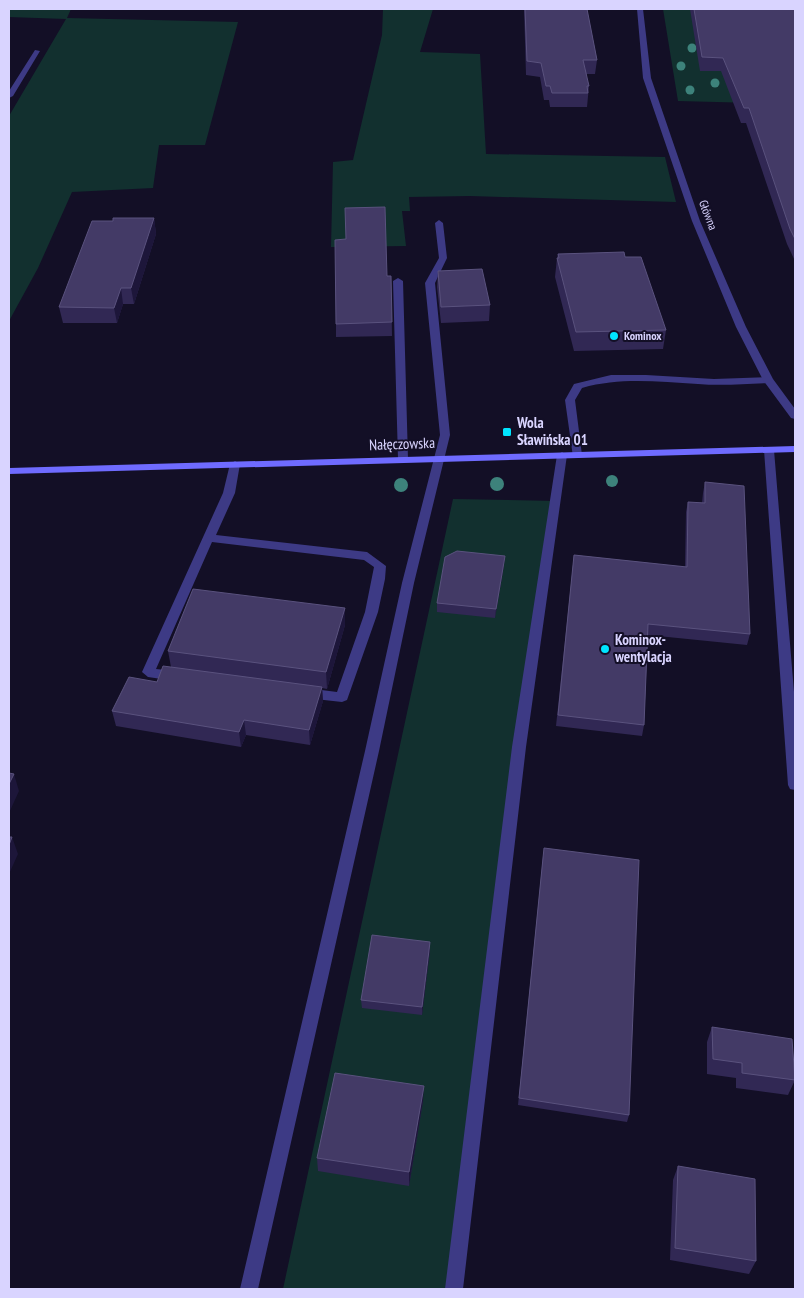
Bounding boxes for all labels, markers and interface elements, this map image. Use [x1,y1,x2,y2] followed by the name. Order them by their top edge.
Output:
[696,198,721,232] street label: Główna
[624,328,662,343] place label: Kominox
[608,330,620,342] marker: Kominox
[516,413,588,449] place label: Wola Sławińska 01
[501,426,513,438] marker: Wola Sławińska 01
[369,433,435,454] street label: Nałęczowska
[614,630,672,666] place label: Kominox- wentylacja
[599,643,611,655] marker: Kominox- wentylacja

